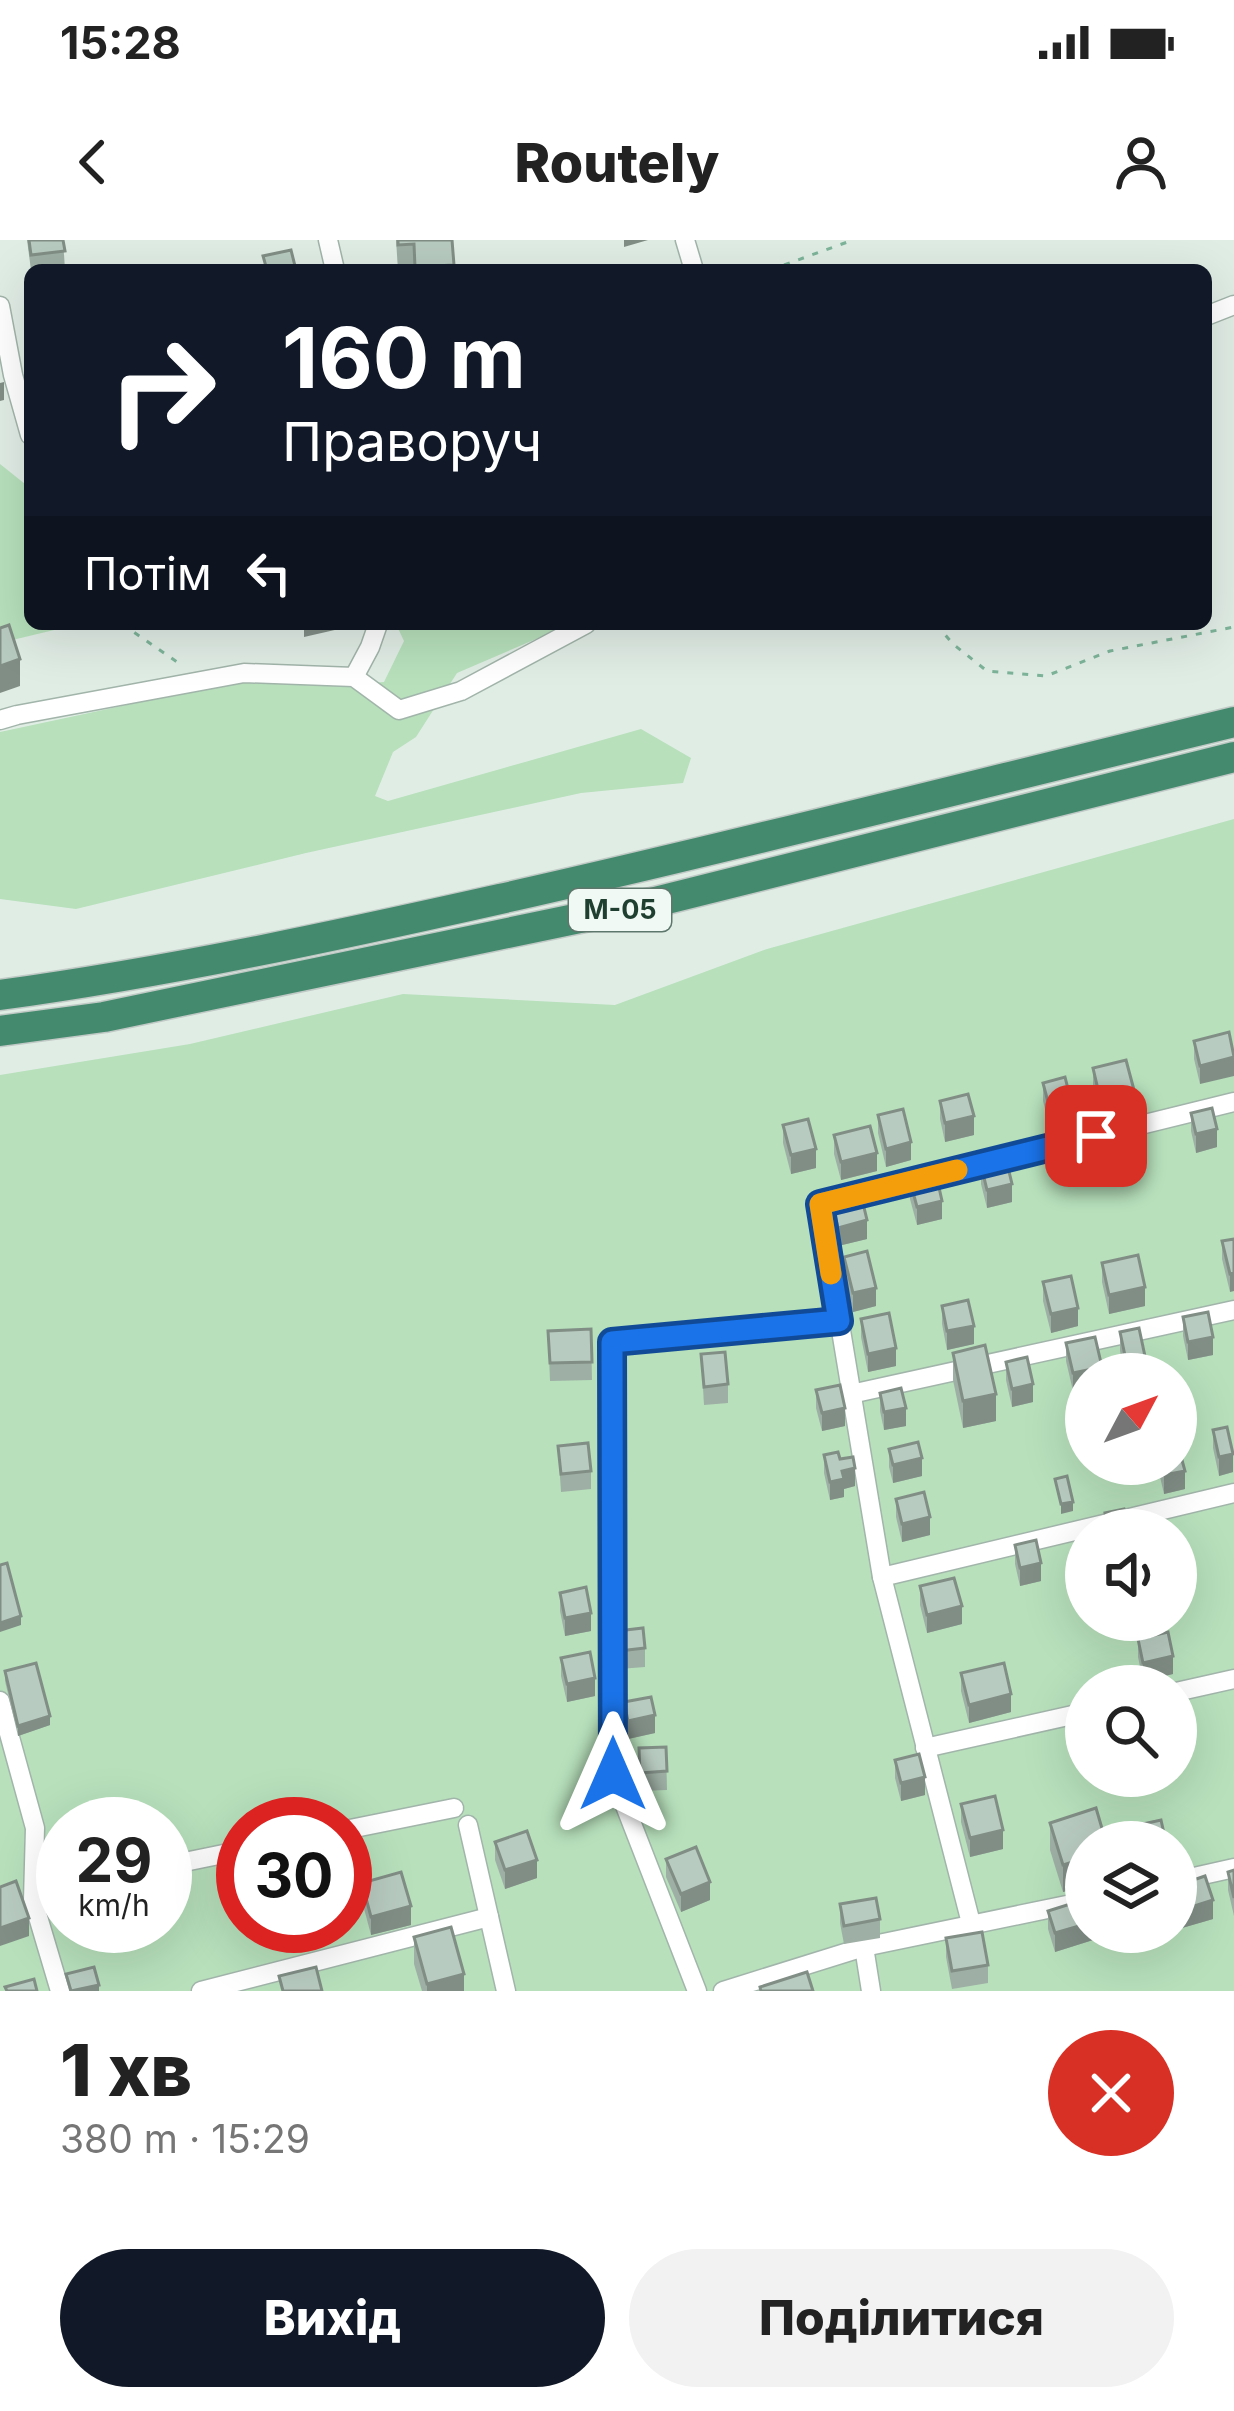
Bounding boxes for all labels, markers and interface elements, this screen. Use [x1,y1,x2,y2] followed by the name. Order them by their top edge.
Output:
[60,15,181,70] text: 15:28
[60,129,126,195] icon: back
[1108,129,1174,195] icon: person
[515,130,719,195] text: Routely
[282,307,526,408] text: 160 m
[84,312,240,468] icon: right
[282,409,542,474] text: Праворуч
[236,540,302,606] icon: left
[84,546,212,601] text: Потім
[569,889,671,931] road number: М-05
[1045,1085,1147,1187] pin
[1063,1103,1129,1169] icon: arrive
[1065,1353,1197,1485] north arrow
[1065,1353,1197,1953] map controls
[1065,1509,1197,1641] button: sound
[1065,1665,1197,1797] button: search
[550,1711,676,1837] position arrow
[216,1797,372,1953] speed limit sign: 30
[1065,1821,1197,1953] button: layers
[76,1824,152,1896] text: 29
[78,1887,150,1923] text: km/h
[60,2026,192,2113] text: 1 хв
[1048,2030,1174,2156] button: close
[60,2115,310,2162] text: 380 m · 15:29
[60,2249,605,2387] button: Вихід
[629,2249,1174,2387] button: Поділитися

